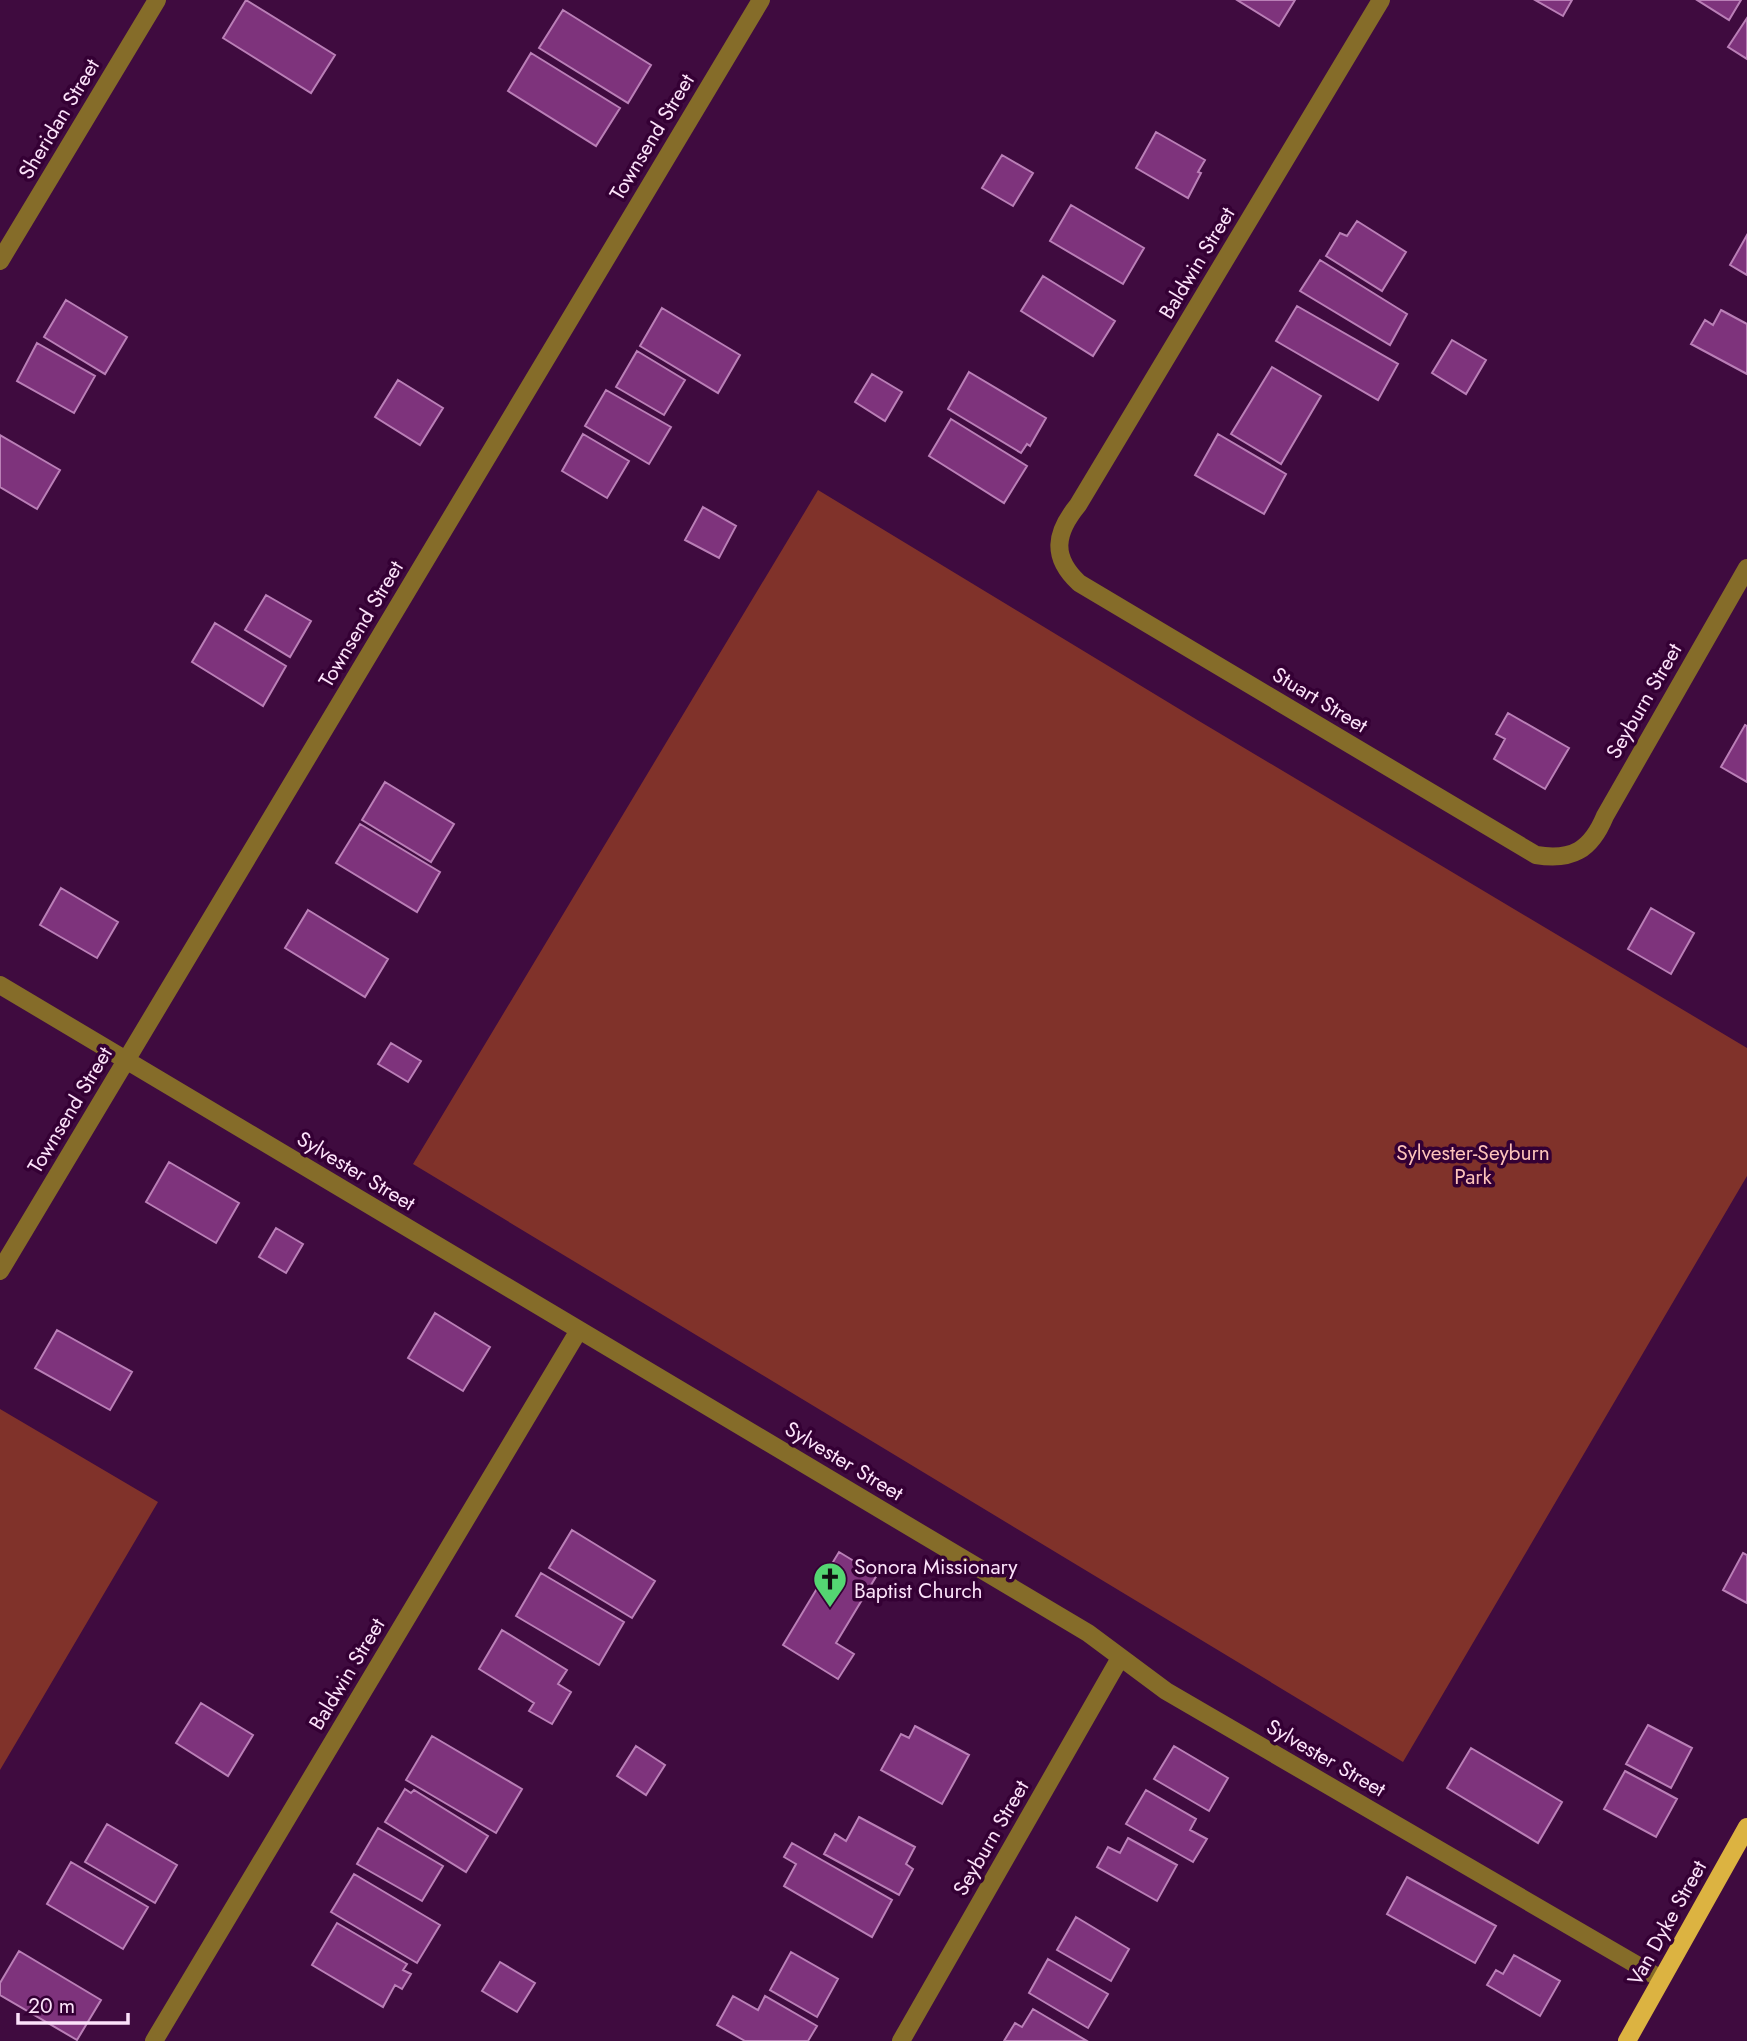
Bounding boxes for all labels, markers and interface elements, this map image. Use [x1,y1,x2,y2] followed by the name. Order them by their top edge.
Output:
[11,53,107,185] street label: Sheridan Street
[602,68,702,206] street label: Townsend Street
[1152,201,1242,325] street label: Baldwin Street
[311,555,411,693] street label: Townsend Street
[1599,638,1689,764] street label: Seyburn Street
[1267,660,1373,740] street label: Stuart Street
[20,1041,120,1179] street label: Townsend Street
[291,1124,421,1218] street label: Sylvester Street
[1396,1138,1550,1192] park label: Sylvester-Seyburn Park
[779,1414,909,1508] street label: Sylvester Street
[854,1552,1018,1606] place label: Sonora Missionary Baptist Church
[811,1560,849,1609] church icon: Sonora Missionary Baptist Church
[302,1612,392,1736] street label: Baldwin Street
[1261,1712,1391,1804] street label: Sylvester Street
[946,1775,1036,1901] street label: Seyburn Street
[1620,1855,1714,1991] street label: Van Dyke Street
[18,1982,128,2026] scale bar
[28,1991,75,2021] text: 20 m

